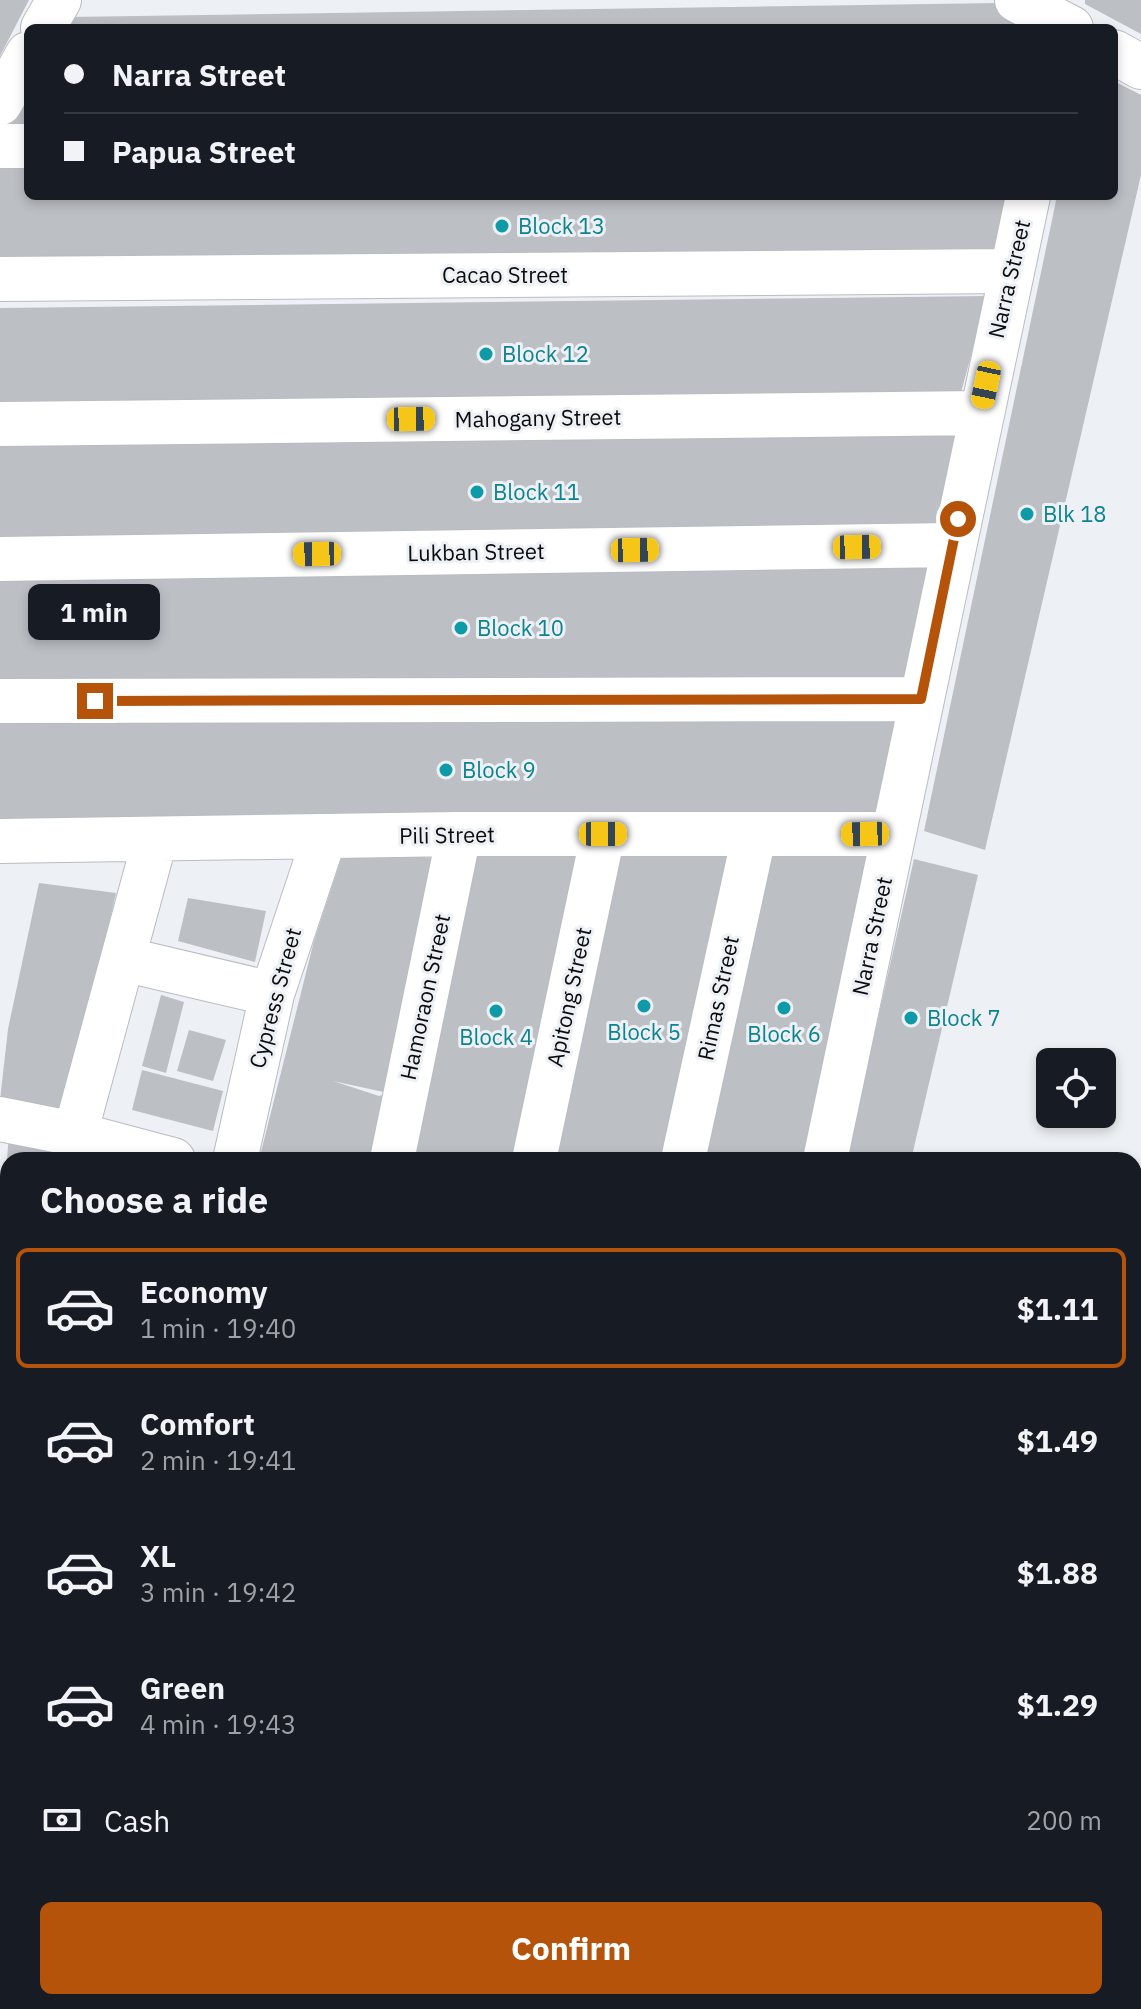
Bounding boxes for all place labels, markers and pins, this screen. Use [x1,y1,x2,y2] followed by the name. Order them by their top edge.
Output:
[518,211,605,240] place label: Block 13
[493,217,511,235] marker: Block 13
[502,339,589,368] place label: Block 12
[477,345,495,363] marker: Block 12
[493,477,580,506] place label: Block 11
[468,483,486,501] marker: Block 11
[1043,499,1107,528] place label: Blk 18
[1018,505,1036,523] marker: Blk 18
[477,613,564,642] place label: Block 10
[452,619,470,637] marker: Block 10
[462,755,536,784] place label: Block 9
[437,761,455,779] marker: Block 9
[635,997,653,1015] marker: Block 5
[775,999,793,1017] marker: Block 6
[487,1002,505,1020] marker: Block 4
[927,1003,1001,1032] place label: Block 7
[902,1009,920,1027] marker: Block 7
[607,1017,681,1046] place label: Block 5
[747,1019,821,1048] place label: Block 6
[459,1022,533,1051] place label: Block 4

